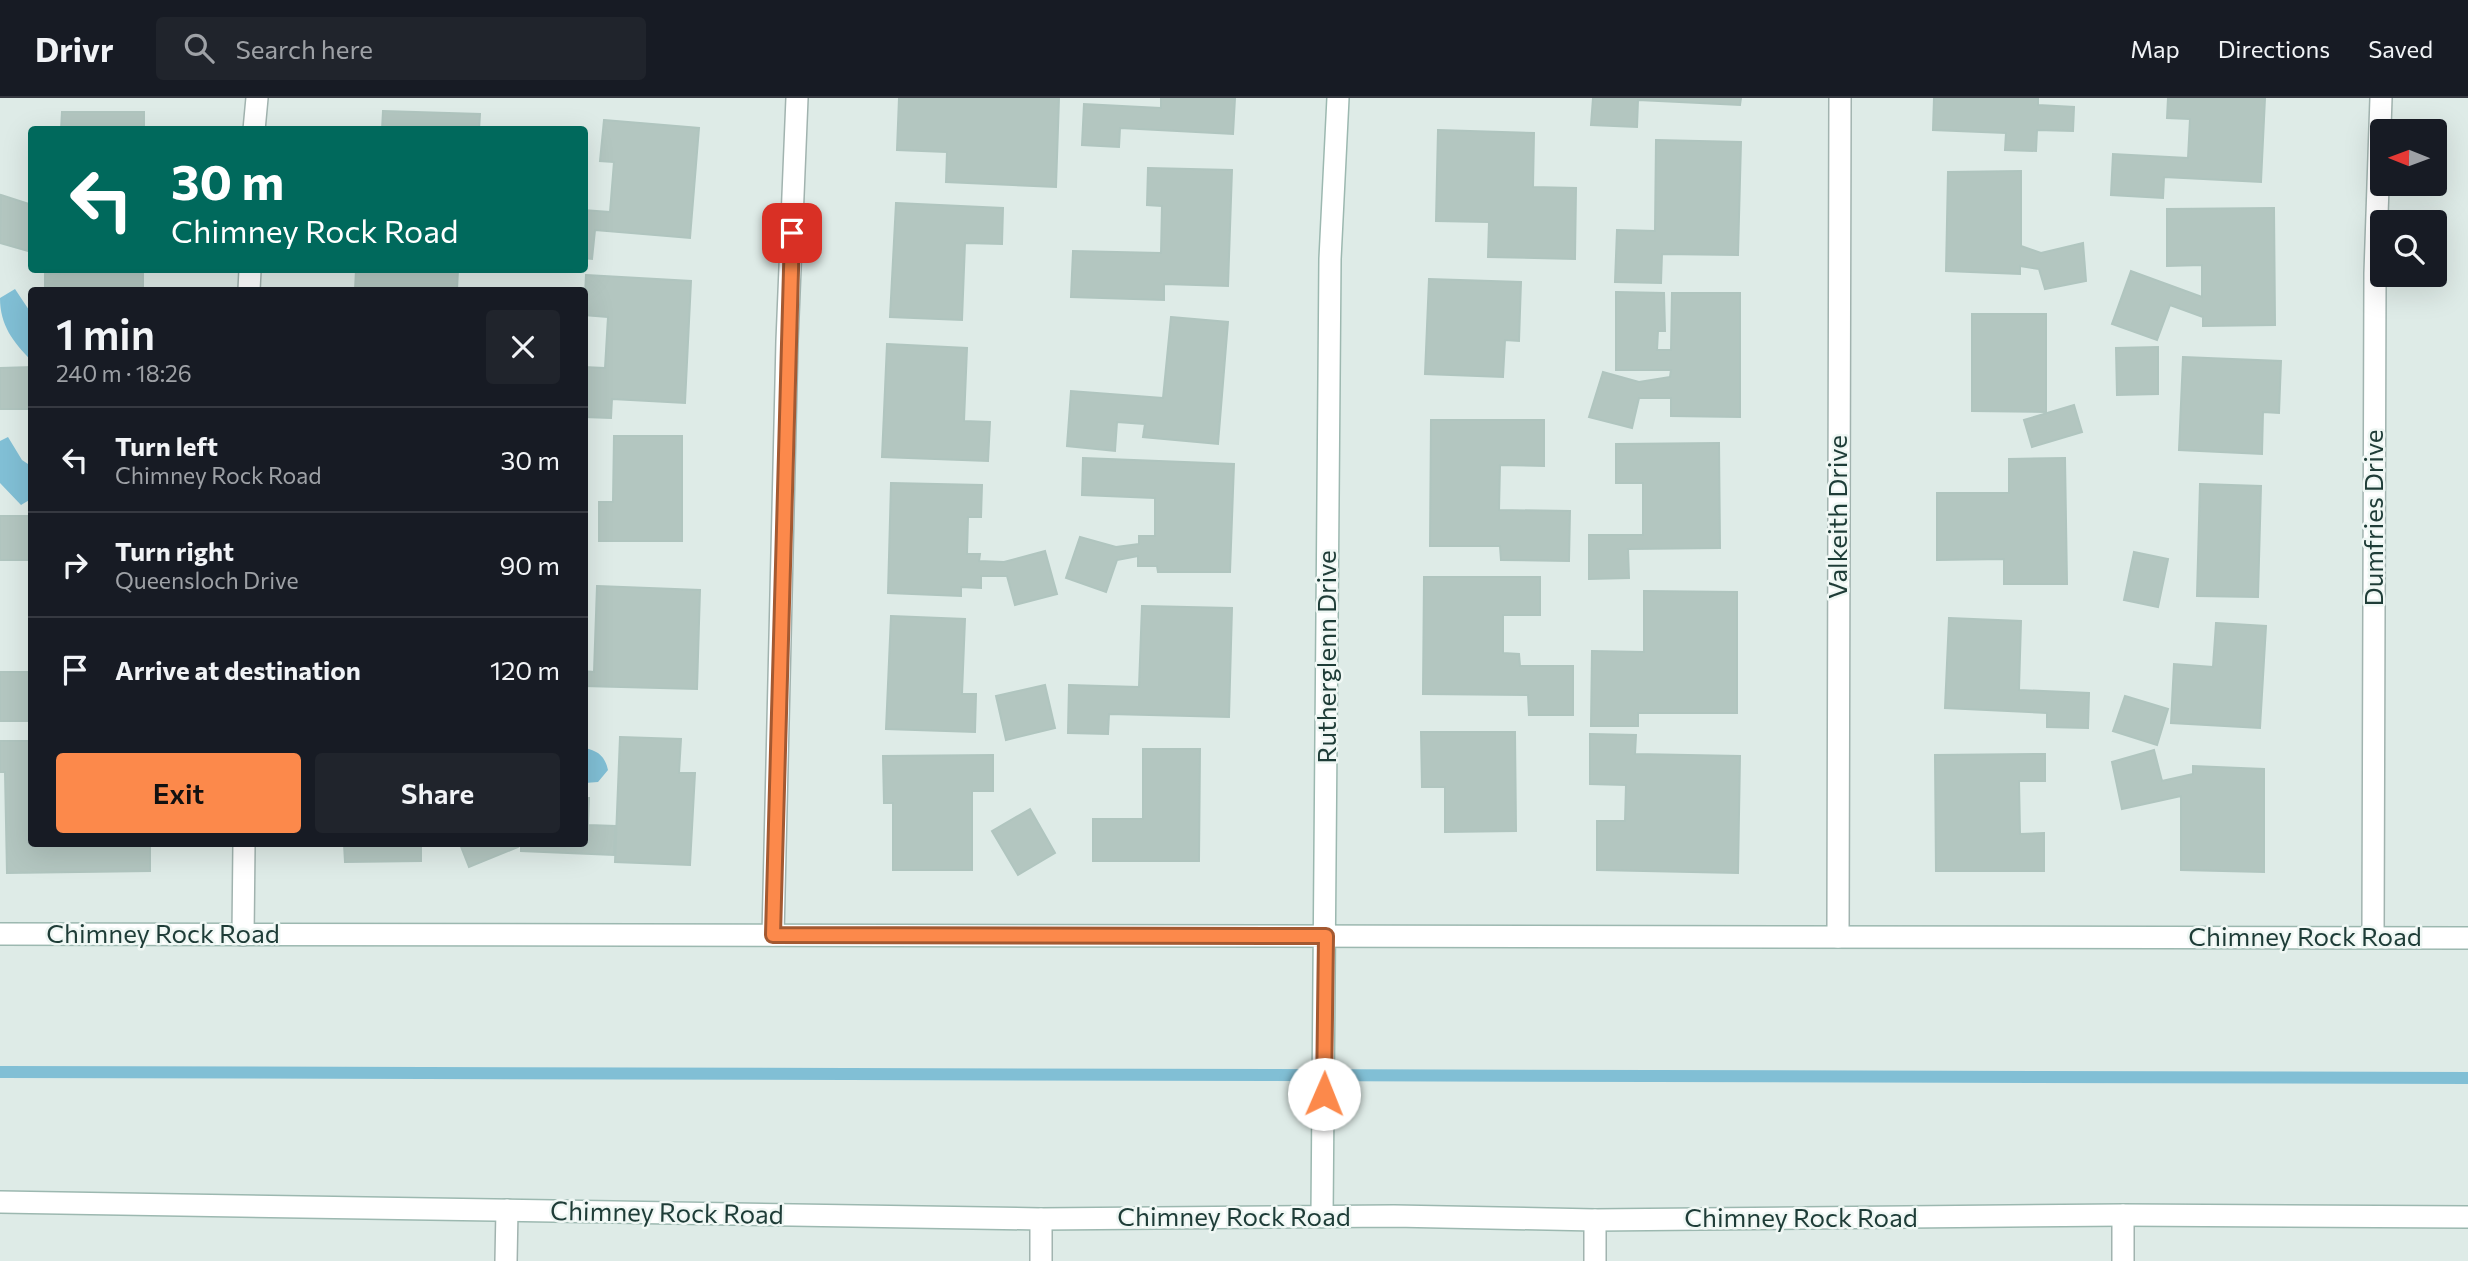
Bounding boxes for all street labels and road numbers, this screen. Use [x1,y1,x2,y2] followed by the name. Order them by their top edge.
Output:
[2357,429,2388,607] street label: Dumfries Drive
[1821,435,1852,599] street label: Valkeith Drive
[1310,550,1341,764] street label: Rutherglenn Drive
[46,917,280,948] street label: Chimney Rock Road
[2188,920,2422,951] street label: Chimney Rock Road
[550,1194,784,1229] street label: Chimney Rock Road
[1117,1200,1351,1231] street label: Chimney Rock Road
[1684,1201,1918,1232] street label: Chimney Rock Road

